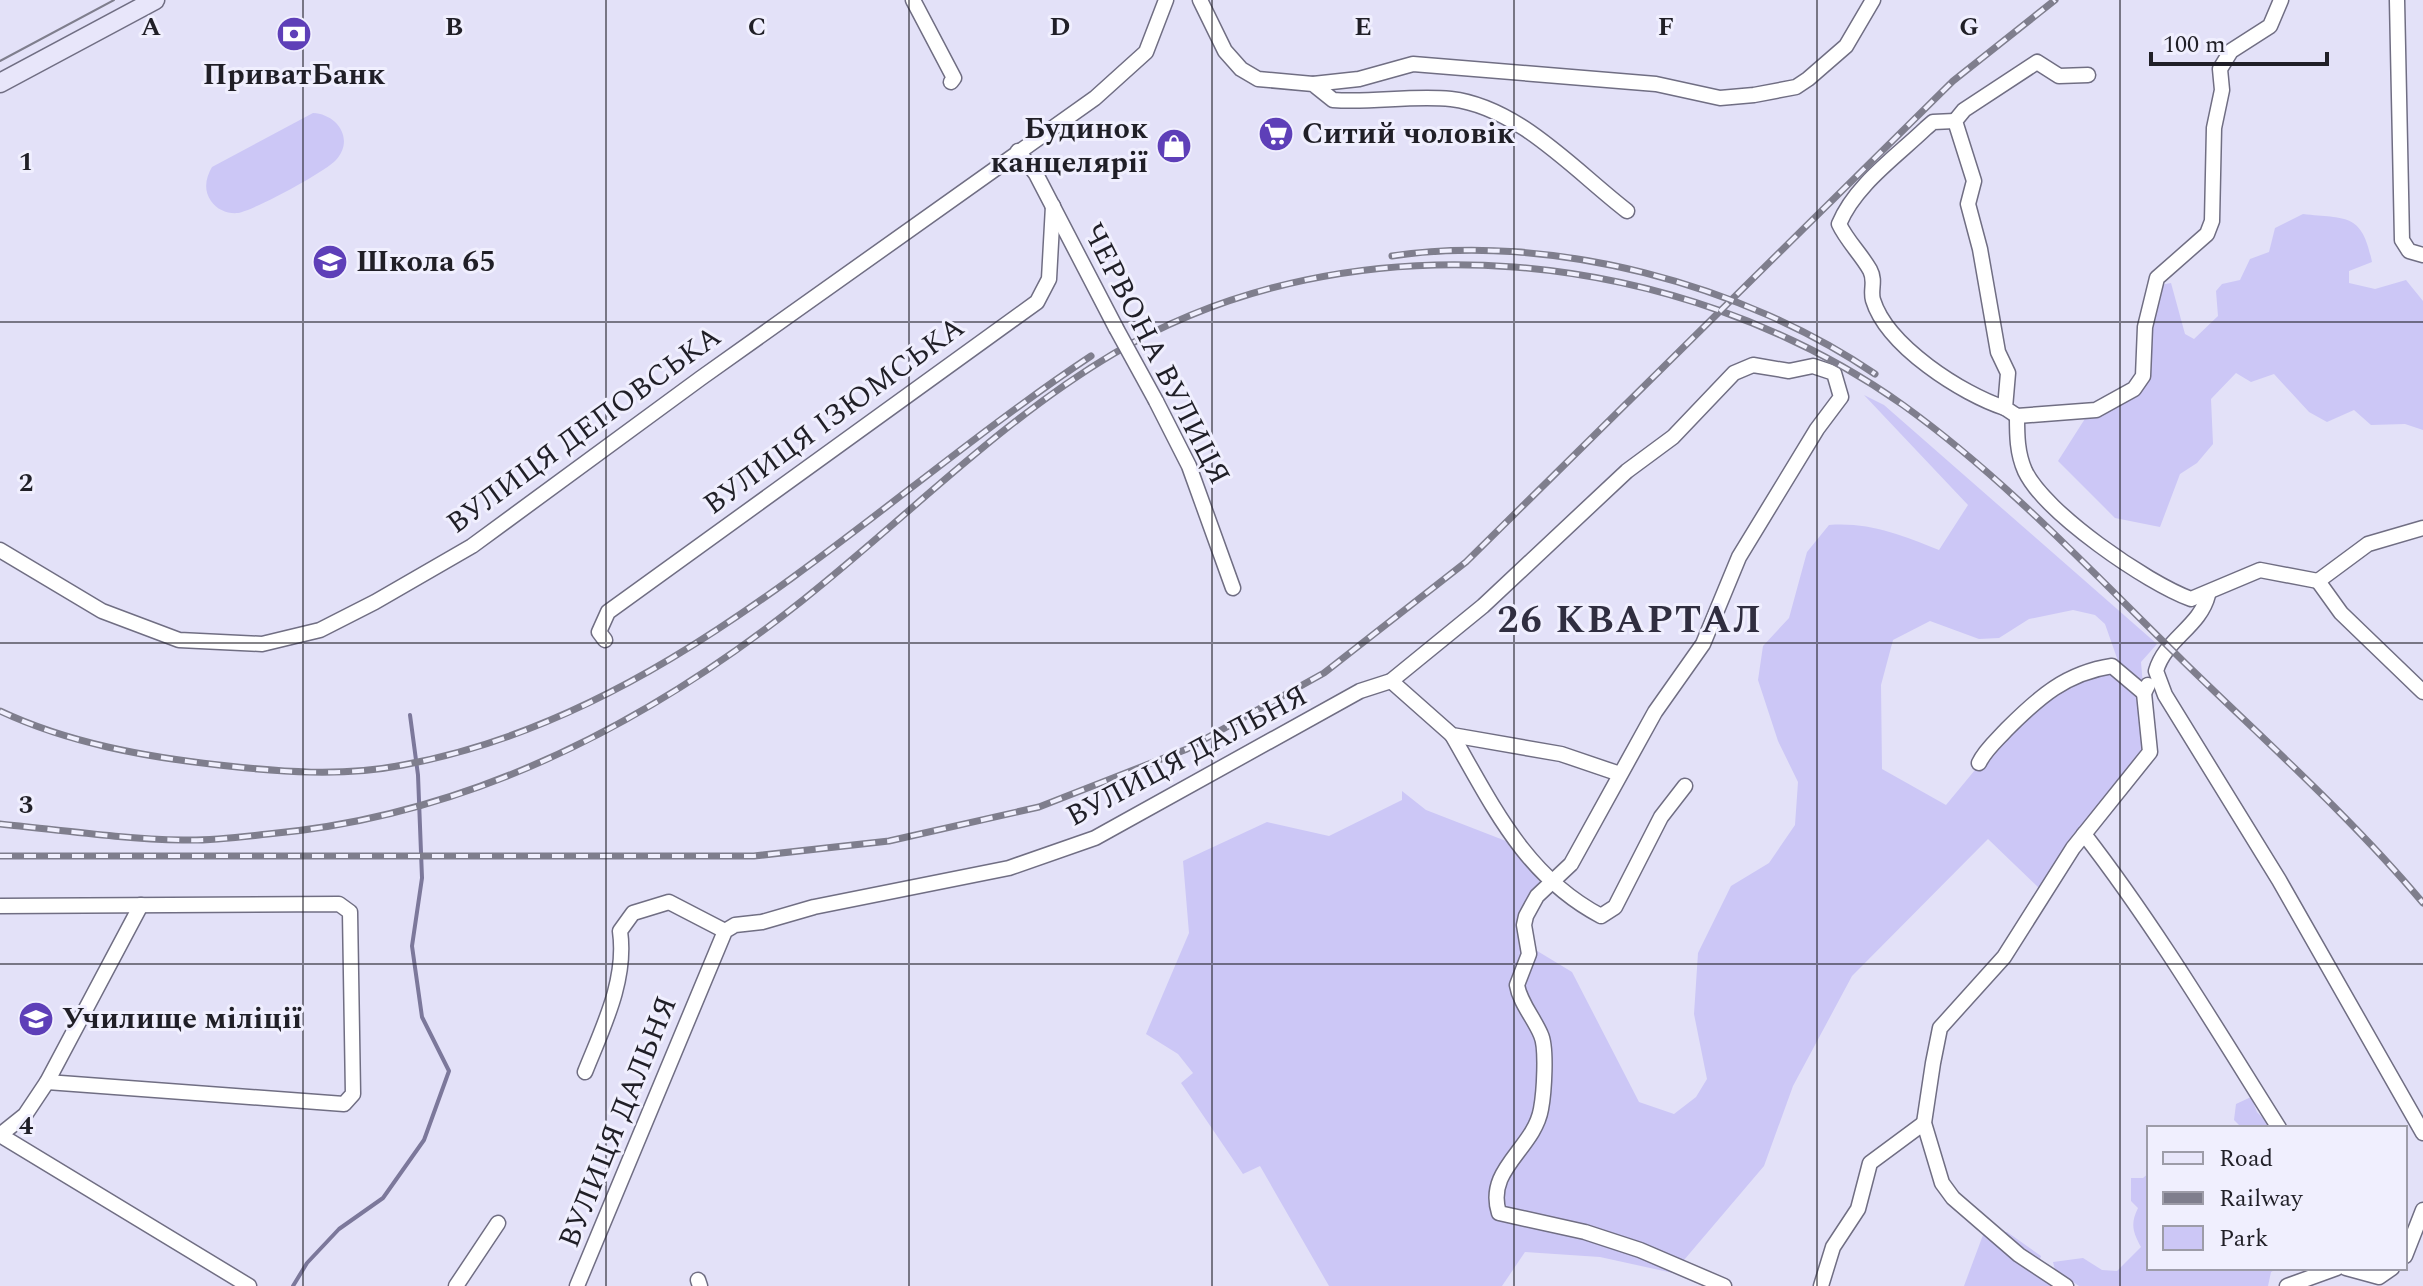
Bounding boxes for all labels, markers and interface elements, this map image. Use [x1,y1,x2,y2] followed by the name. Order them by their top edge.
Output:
[141,7,161,47] text: A
[445,7,463,47] text: B
[748,7,766,47] text: C
[1050,7,1070,47] text: D
[1354,7,1372,47] text: E
[1658,7,1674,47] text: F
[1959,7,1979,47] text: G
[275,15,313,53] bank icon: ПриватБанк
[2151,16,2327,66] scale bar
[2163,27,2226,63] text: 100 m
[203,52,385,98] place label: ПриватБанк
[991,106,1148,186] place label: Будинок канцелярії
[1302,111,1515,157] place label: Ситий чоловік
[1257,115,1295,153] supermarket icon: Ситий чоловік
[1155,127,1193,165] shop icon: Будинок канцелярії
[19,142,33,182] text: 1
[1070,215,1242,493] street label: ЧЕРВОНА ВУЛИЦЯ
[356,239,496,285] place label: Школа 65
[311,243,349,281] school or university icon: Школа 65
[694,305,974,527] street label: ВУЛИЦЯ ІЗЮМСЬКА
[437,314,731,546] street label: ВУЛИЦЯ ДЕПОВСЬКА
[19,463,33,503] text: 2
[1497,592,1763,650] district label: 26 КВАРТАЛ
[1058,673,1316,839] street label: ВУЛИЦЯ ДАЛЬНЯ
[19,785,33,825] text: 3
[547,989,689,1255] street label: ВУЛИЦЯ ДАЛЬНЯ
[62,996,302,1042] place label: Училище міліції
[17,1000,55,1038] school or university icon: Училище міліції
[19,1106,34,1146] text: 4
[2147,1126,2407,1270] legend
[2219,1141,2273,1177] text: Road
[2219,1181,2304,1217] text: Railway
[2219,1221,2269,1257] text: Park

